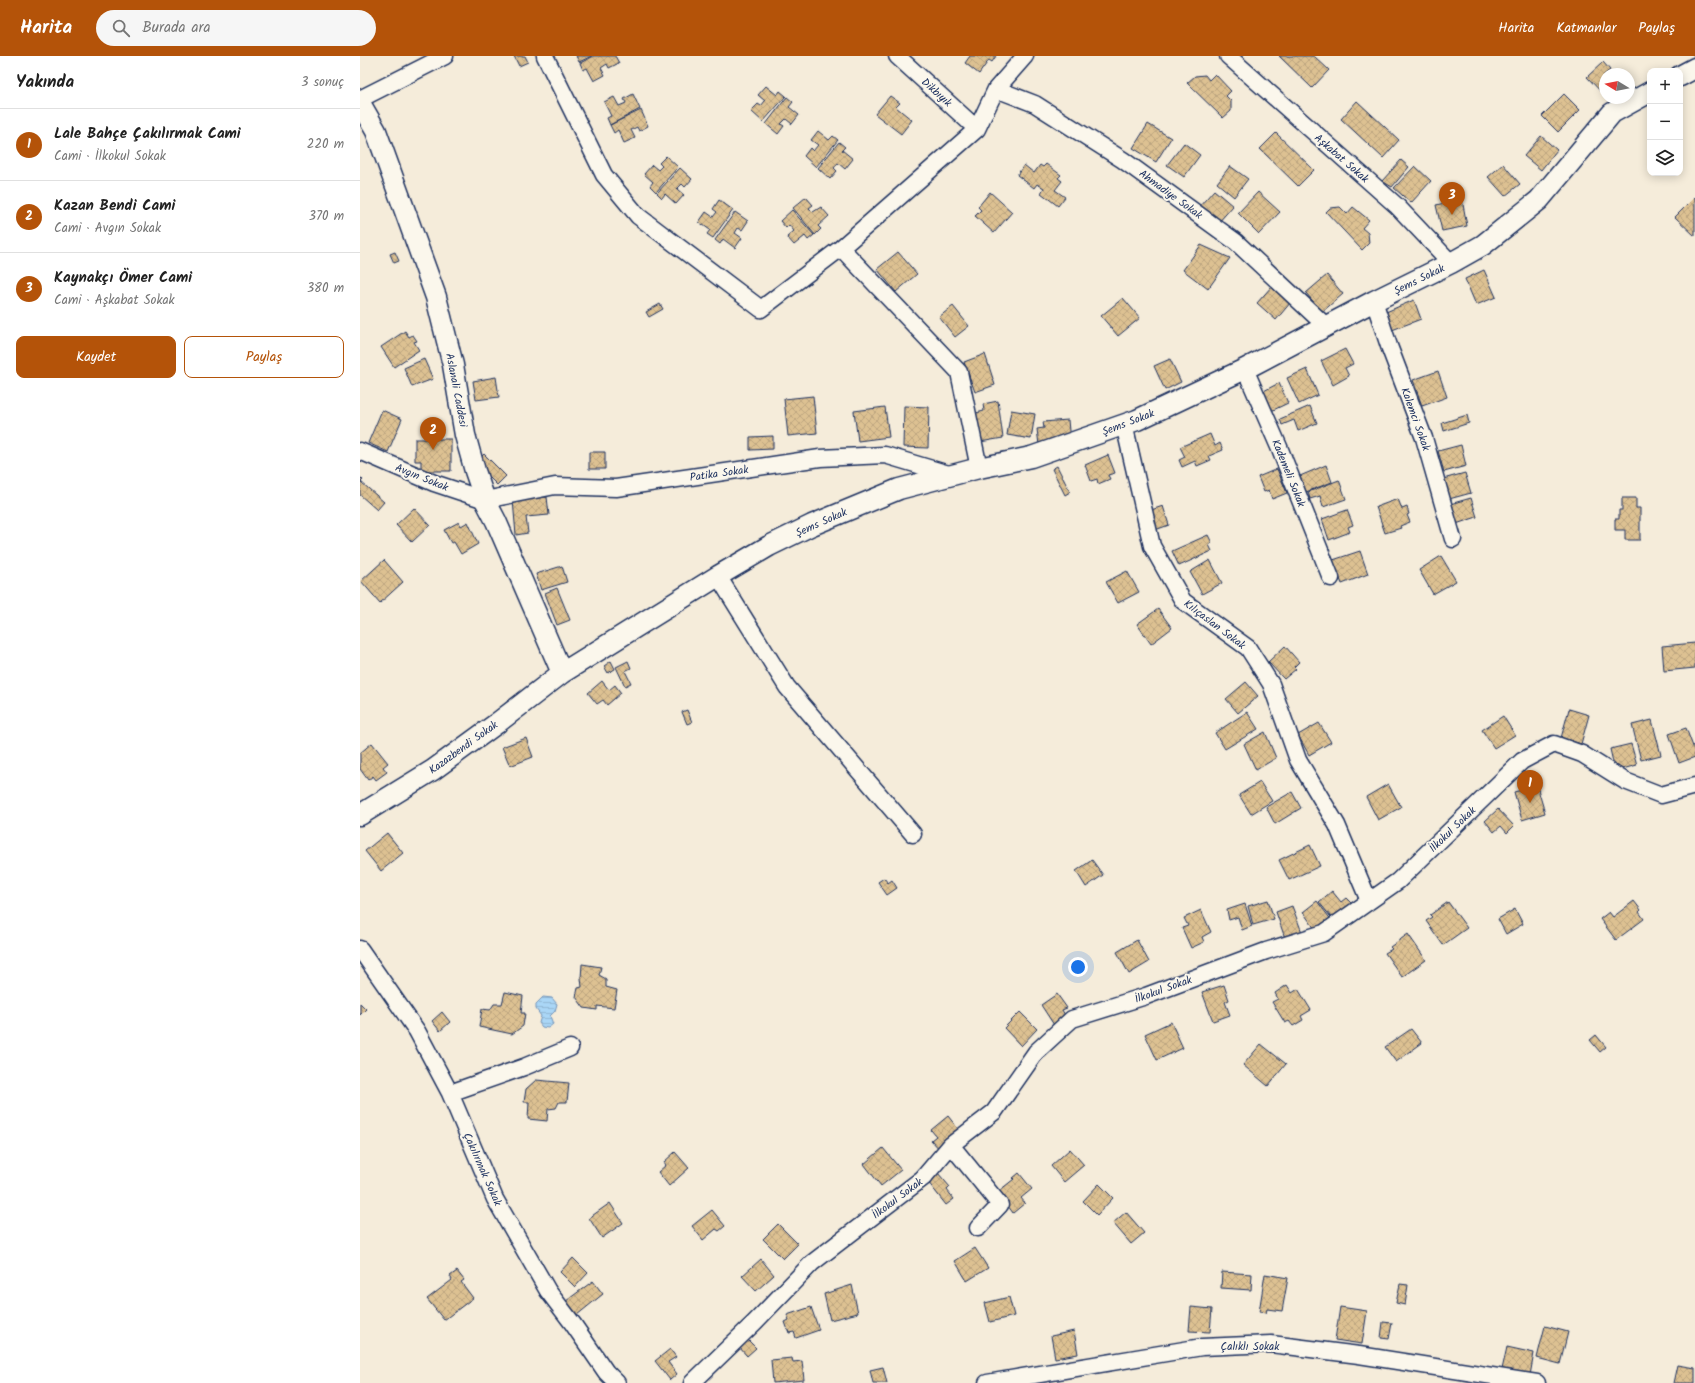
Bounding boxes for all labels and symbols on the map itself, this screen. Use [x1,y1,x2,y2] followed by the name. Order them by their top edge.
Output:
[1599,68,1635,104] north arrow
[917,74,957,112] street label: Dikbıyık
[1310,130,1373,188] street label: Aşkabat Sokak
[1135,165,1207,225] street label: Ahmadiye Sokak
[1439,182,1465,215] pin: 3
[1391,259,1449,300] street label: Şems Sokak
[440,352,472,429] street label: Aslanali Caddesi
[1395,385,1435,454] street label: Kalemci Sokak
[1099,404,1158,441] street label: Şems Sokak
[420,417,446,450] pin: 2
[1266,437,1310,511] street label: Kademeli Sokak
[392,459,452,497] street label: Avgın Sokak
[689,461,750,487] street label: Patika Sokak
[793,503,851,542] street label: Şems Sokak
[1179,595,1250,655] street label: Kılıçaslan Sokak
[425,716,503,779] street label: Kazazbendi Sokak
[1517,770,1543,803] pin: 1
[1425,802,1481,857] street label: İlkokul Sokak
[1068,957,1088,977] your location
[1132,971,1195,1009] street label: İlkokul Sokak
[458,1130,507,1210] street label: Çakılırmak Sokak
[868,1173,928,1224] street label: İlkokul Sokak
[1221,1338,1280,1356] street label: Çalıklı Sokak

